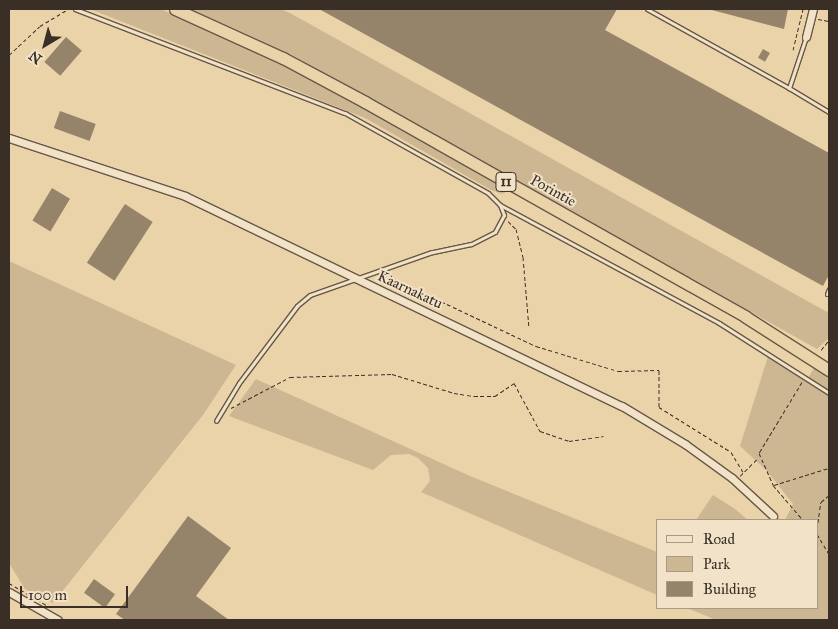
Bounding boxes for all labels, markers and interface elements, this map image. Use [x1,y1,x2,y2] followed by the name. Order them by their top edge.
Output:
[20,20,70,70] north arrow
[26,47,46,68] text: N
[495,170,517,193] road number: 11
[527,171,579,211] street label: Porintie
[374,267,446,313] street label: Kaarnakatu
[656,519,818,609] legend
[703,530,735,548] text: Road
[703,555,730,573] text: Park
[22,576,130,608] scale bar
[703,580,756,598] text: Building
[28,586,67,604] text: 100 m

